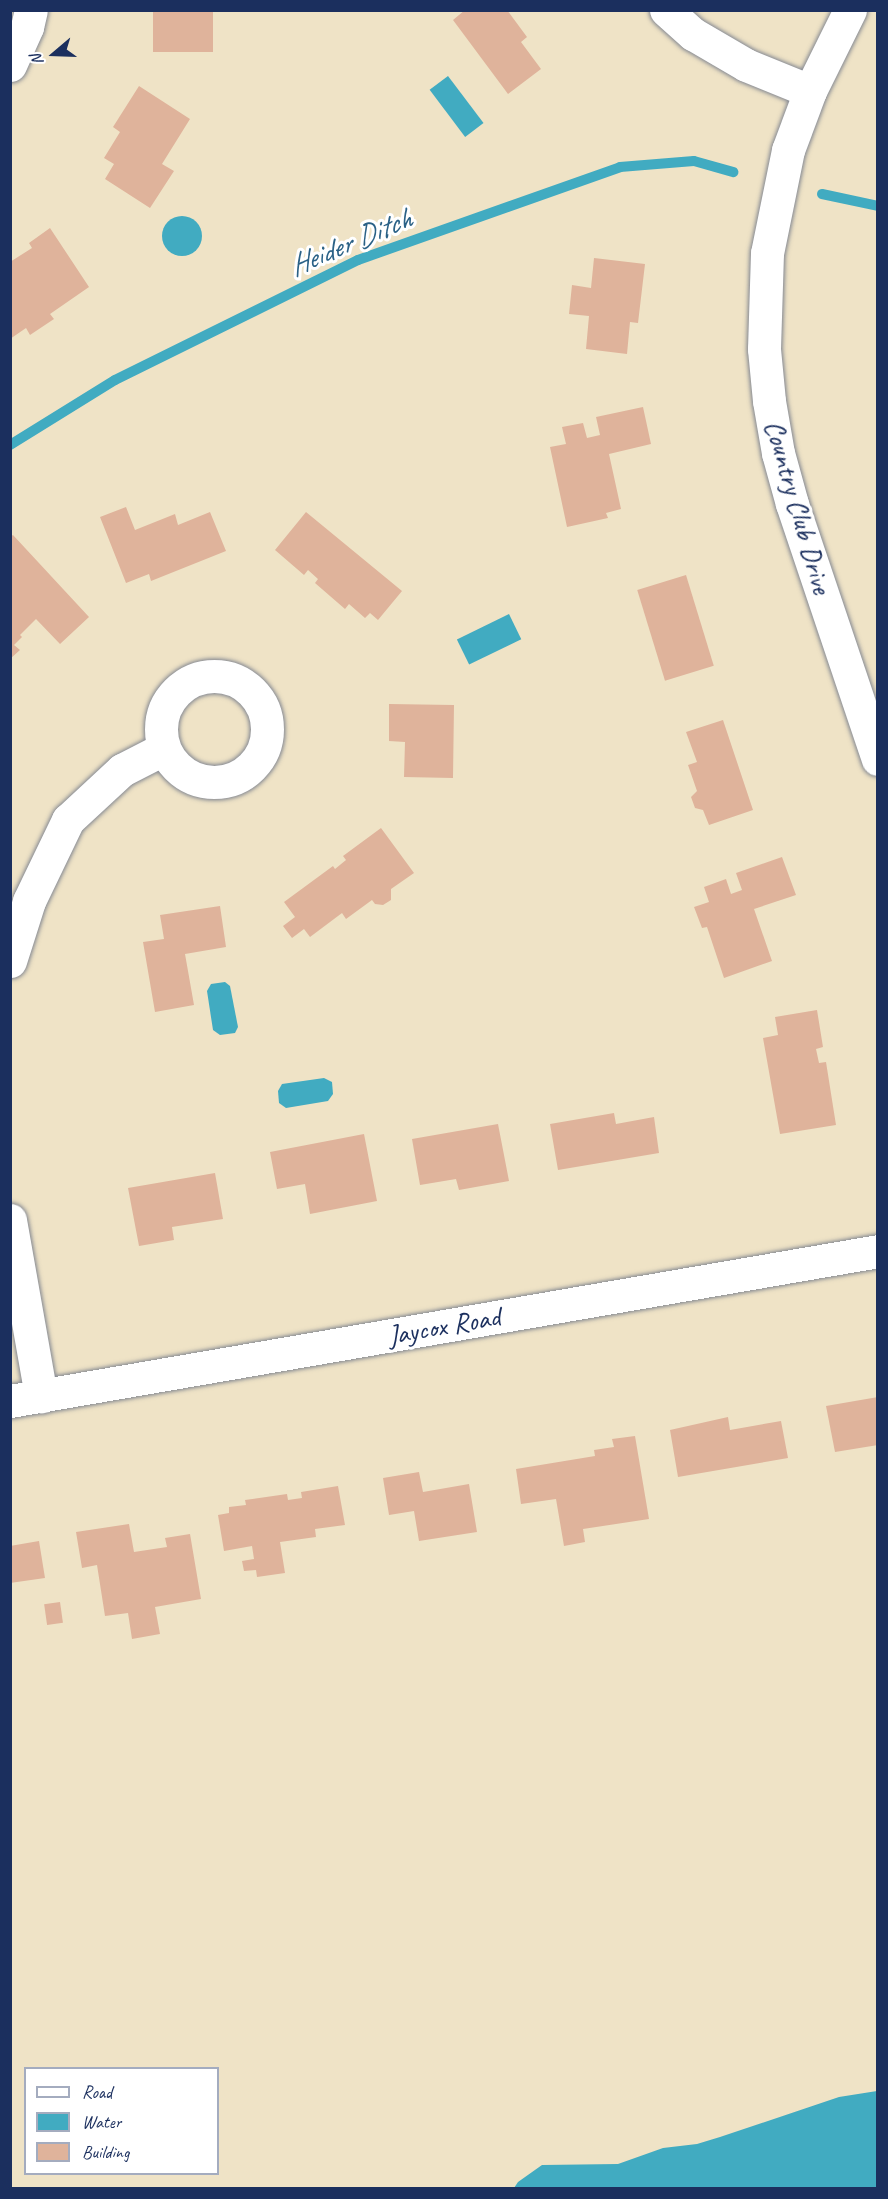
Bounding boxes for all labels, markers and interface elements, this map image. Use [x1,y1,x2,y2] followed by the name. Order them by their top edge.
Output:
[24,24,84,84] north arrow
[26,52,48,68] text: N
[283,200,417,284] water label: Heider Ditch
[757,416,839,598] street label: Country Club Drive
[386,1300,502,1352] street label: Jaycox Road
[24,2067,219,2175] legend
[82,2081,112,2103] text: Road
[82,2111,121,2133] text: Water
[82,2141,129,2163] text: Building

